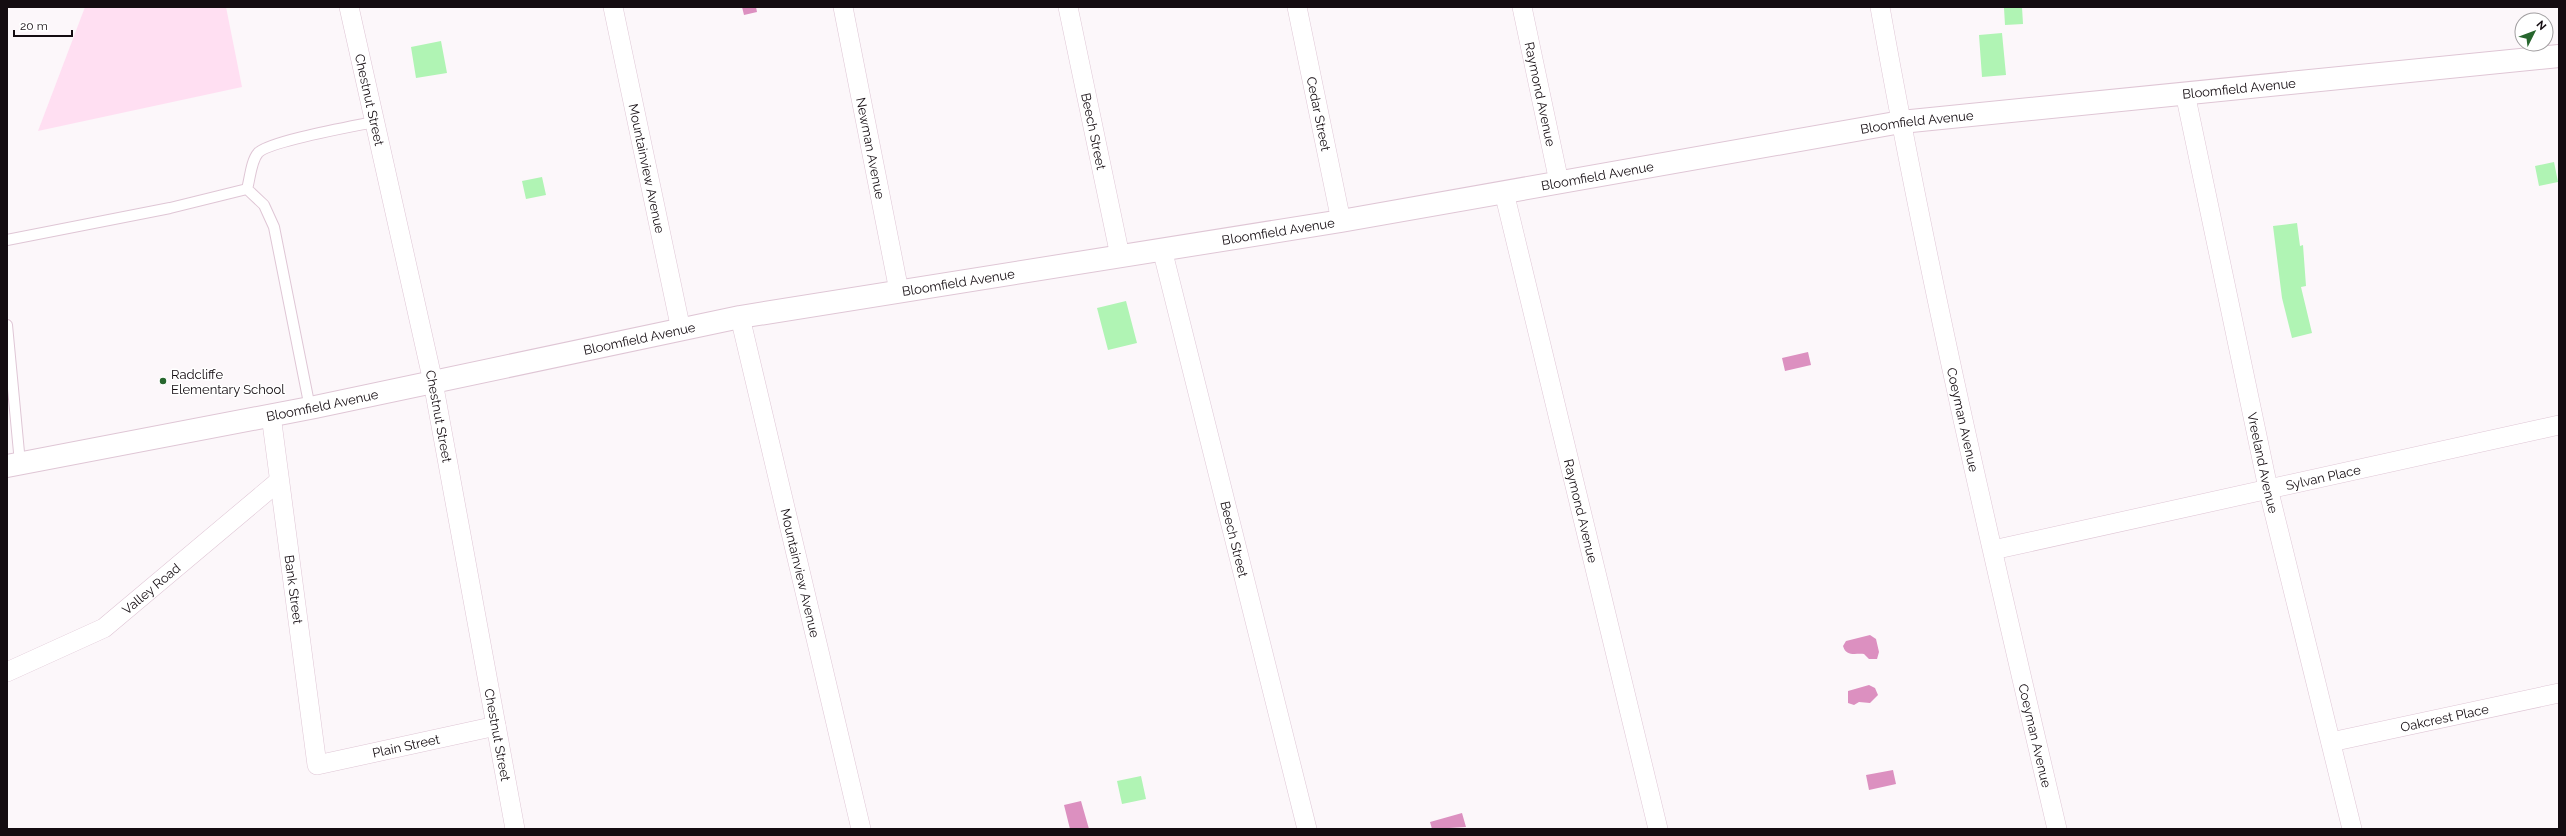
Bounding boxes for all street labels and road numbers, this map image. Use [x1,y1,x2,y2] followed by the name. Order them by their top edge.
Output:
[1522,41,1558,148] street label: Raymond Avenue
[352,52,387,148] street label: Chestnut Street
[1304,75,1334,153] street label: Cedar Street
[2182,75,2297,102] street label: Bloomfield Avenue
[1078,92,1109,172] street label: Beech Street
[853,96,888,201] street label: Newman Avenue
[626,102,668,235] street label: Mountainview Avenue
[1859,108,1974,137] street label: Bloomfield Avenue
[1540,159,1655,193] street label: Bloomfield Avenue
[1221,215,1336,248] street label: Bloomfield Avenue
[901,266,1016,299] street label: Bloomfield Avenue
[582,320,697,358] street label: Bloomfield Avenue
[1944,366,1981,474] street label: Coeyman Avenue
[423,369,455,464] street label: Chestnut Street
[265,387,380,424] street label: Bloomfield Avenue
[2244,411,2281,515] street label: Vreeland Avenue
[1561,458,1600,565] street label: Raymond Avenue
[2284,462,2362,493] street label: Sylvan Place
[1217,499,1251,580] street label: Beech Street
[778,507,823,639] street label: Mountainview Avenue
[281,554,305,626] street label: Bank Street
[119,560,183,617] street label: Valley Road
[2015,682,2054,790] street label: Coeyman Avenue
[481,687,513,783] street label: Chestnut Street
[2399,701,2490,735] street label: Oakcrest Place
[371,731,442,761] street label: Plain Street

